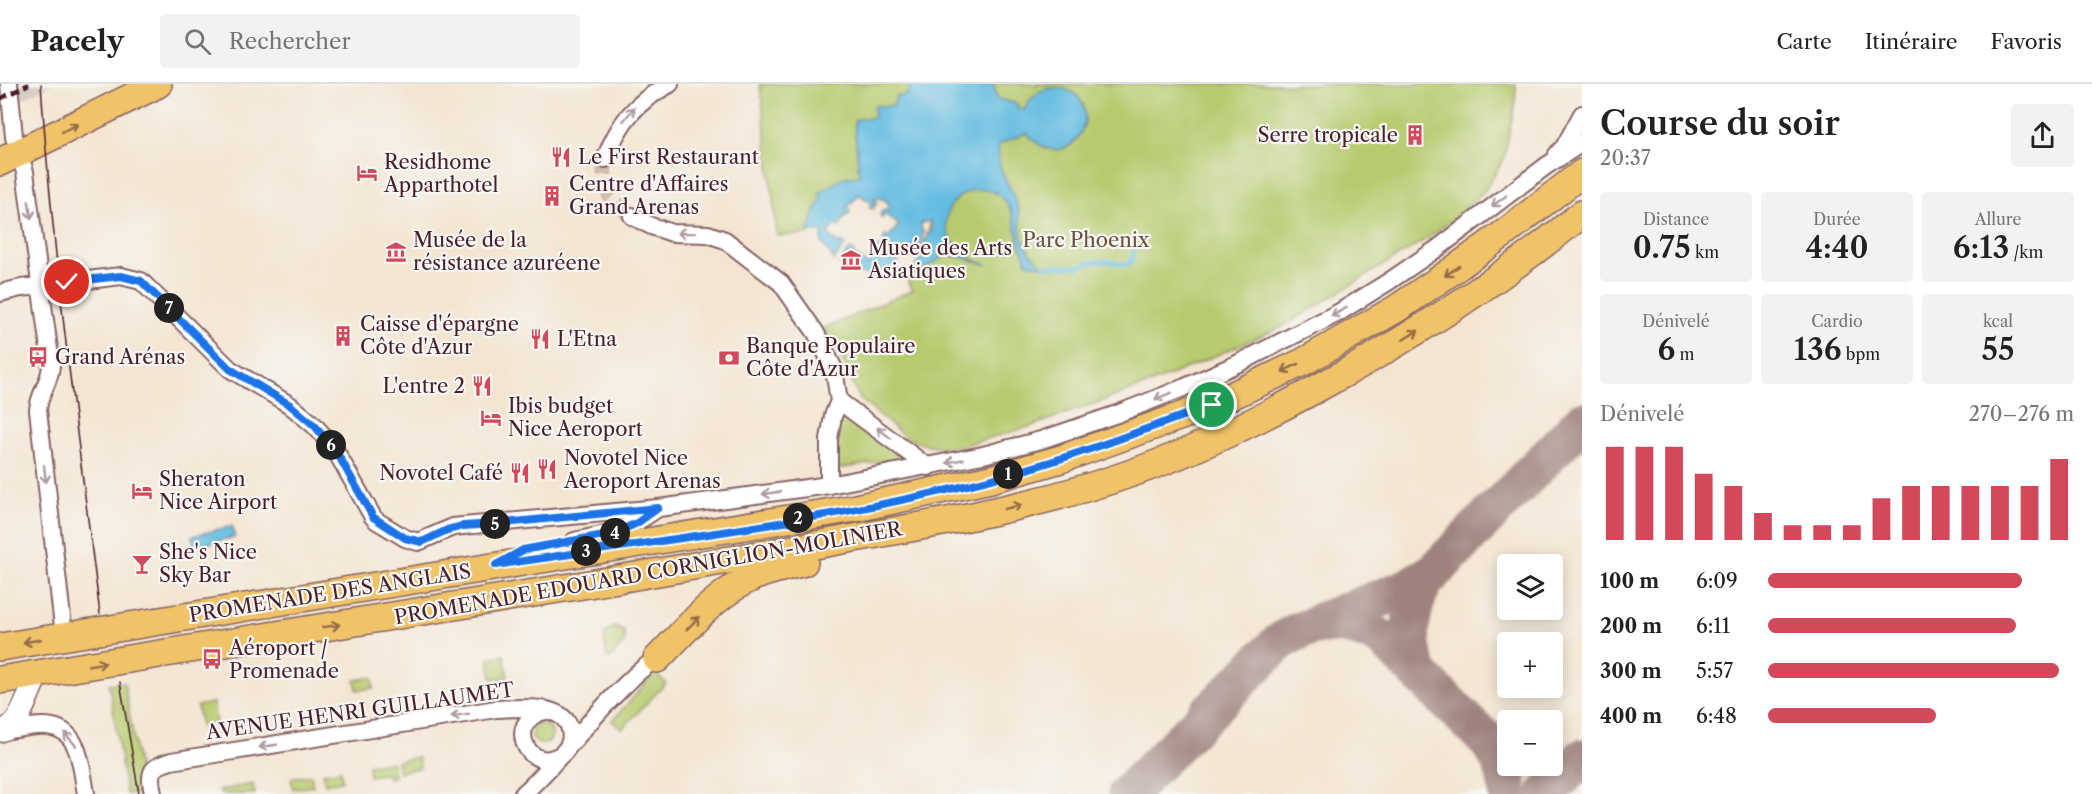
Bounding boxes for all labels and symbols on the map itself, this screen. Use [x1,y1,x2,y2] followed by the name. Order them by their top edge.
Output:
[623,107,636,123] one-way arrow
[61,121,79,133] one-way arrow
[1258,123,1398,147] place label: Serre tropicale
[1403,123,1427,147] building icon: Serre tropicale
[549,145,573,169] restaurant icon: Le First Restaurant
[578,145,759,169] place label: Le First Restaurant
[383,150,499,197] place label: Residhome Apparthotel
[355,161,379,185] hotel icon: Residhome Apparthotel
[569,172,728,219] place label: Centre d'Affaires Grand Arenas
[540,184,564,208] building icon: Centre d'Affaires Grand Arenas
[1492,195,1508,207] one-way arrow
[25,199,36,219] one-way arrow
[413,228,600,275] place label: Musée de la résistance azuréene
[677,228,697,239] one-way arrow
[1023,228,1150,252] park label: Parc Phoenix
[867,236,1012,283] place label: Musée des Arts Asiatiques
[384,240,408,264] museum icon: Musée de la résistance azuréene
[839,248,863,272] museum icon: Musée des Arts Asiatiques
[41,256,92,307] pin
[1444,265,1460,277] one-way arrow
[154,293,184,323] pin: 7
[1331,306,1348,318] one-way arrow
[360,312,519,359] place label: Caisse d'épargne Côte d'Azur
[331,324,355,348] building icon: Caisse d'épargne Côte d'Azur
[528,327,552,351] restaurant icon: L'Etna
[557,327,617,351] place label: L'Etna
[1402,328,1419,340] one-way arrow
[746,334,916,381] place label: Banque Populaire Côte d'Azur
[26,345,50,369] bus stop icon: Grand Arénas
[55,345,185,369] place label: Grand Arénas
[717,346,741,370] bank icon: Banque Populaire Côte d'Azur
[1281,363,1299,375] one-way arrow
[383,374,465,398] place label: L'entre 2
[470,374,494,398] restaurant icon: L'entre 2
[1186,379,1237,430] pin
[1154,391,1173,402] one-way arrow
[508,394,643,441] place label: Ibis budget Nice Aeroport
[479,406,503,430] hotel icon: Ibis budget Nice Aeroport
[876,427,892,440] one-way arrow
[316,430,346,460] pin: 6
[563,446,721,493] place label: Novotel Nice Aeroport Arenas
[946,456,965,467] one-way arrow
[535,457,559,481] restaurant icon: Novotel Nice Aeroport Arenas
[993,459,1023,489] pin: 1
[379,461,503,485] place label: Novotel Café
[508,461,532,485] restaurant icon: Novotel Café
[40,463,51,483] one-way arrow
[159,467,277,514] place label: Sheraton Nice Airport
[130,479,154,503] hotel icon: Sheraton Nice Airport
[761,488,781,499] one-way arrow
[1003,501,1022,513] one-way arrow
[783,503,813,533] pin: 2
[480,509,510,539] pin: 5
[392,516,905,630] street label: PROMENADE EDOUARD CORNIGLION-MOLINIER
[600,518,630,548] pin: 4
[571,536,601,566] pin: 3
[159,540,257,587] place label: She's Nice Sky Bar
[130,552,154,576] bar icon: She's Nice Sky Bar
[187,559,473,627] street label: PROMENADE DES ANGLAIS
[686,615,700,630] one-way arrow
[321,620,340,631] one-way arrow
[23,636,43,647] one-way arrow
[228,636,339,683] place label: Aéroport / Promenade
[200,647,224,671] bus stop icon: Aéroport / Promenade
[87,658,106,669] one-way arrow
[203,677,516,745] street label: AVENUE HENRI GUILLAUMET
[451,710,471,721] one-way arrow
[63,732,77,747] one-way arrow
[258,741,278,752] one-way arrow

